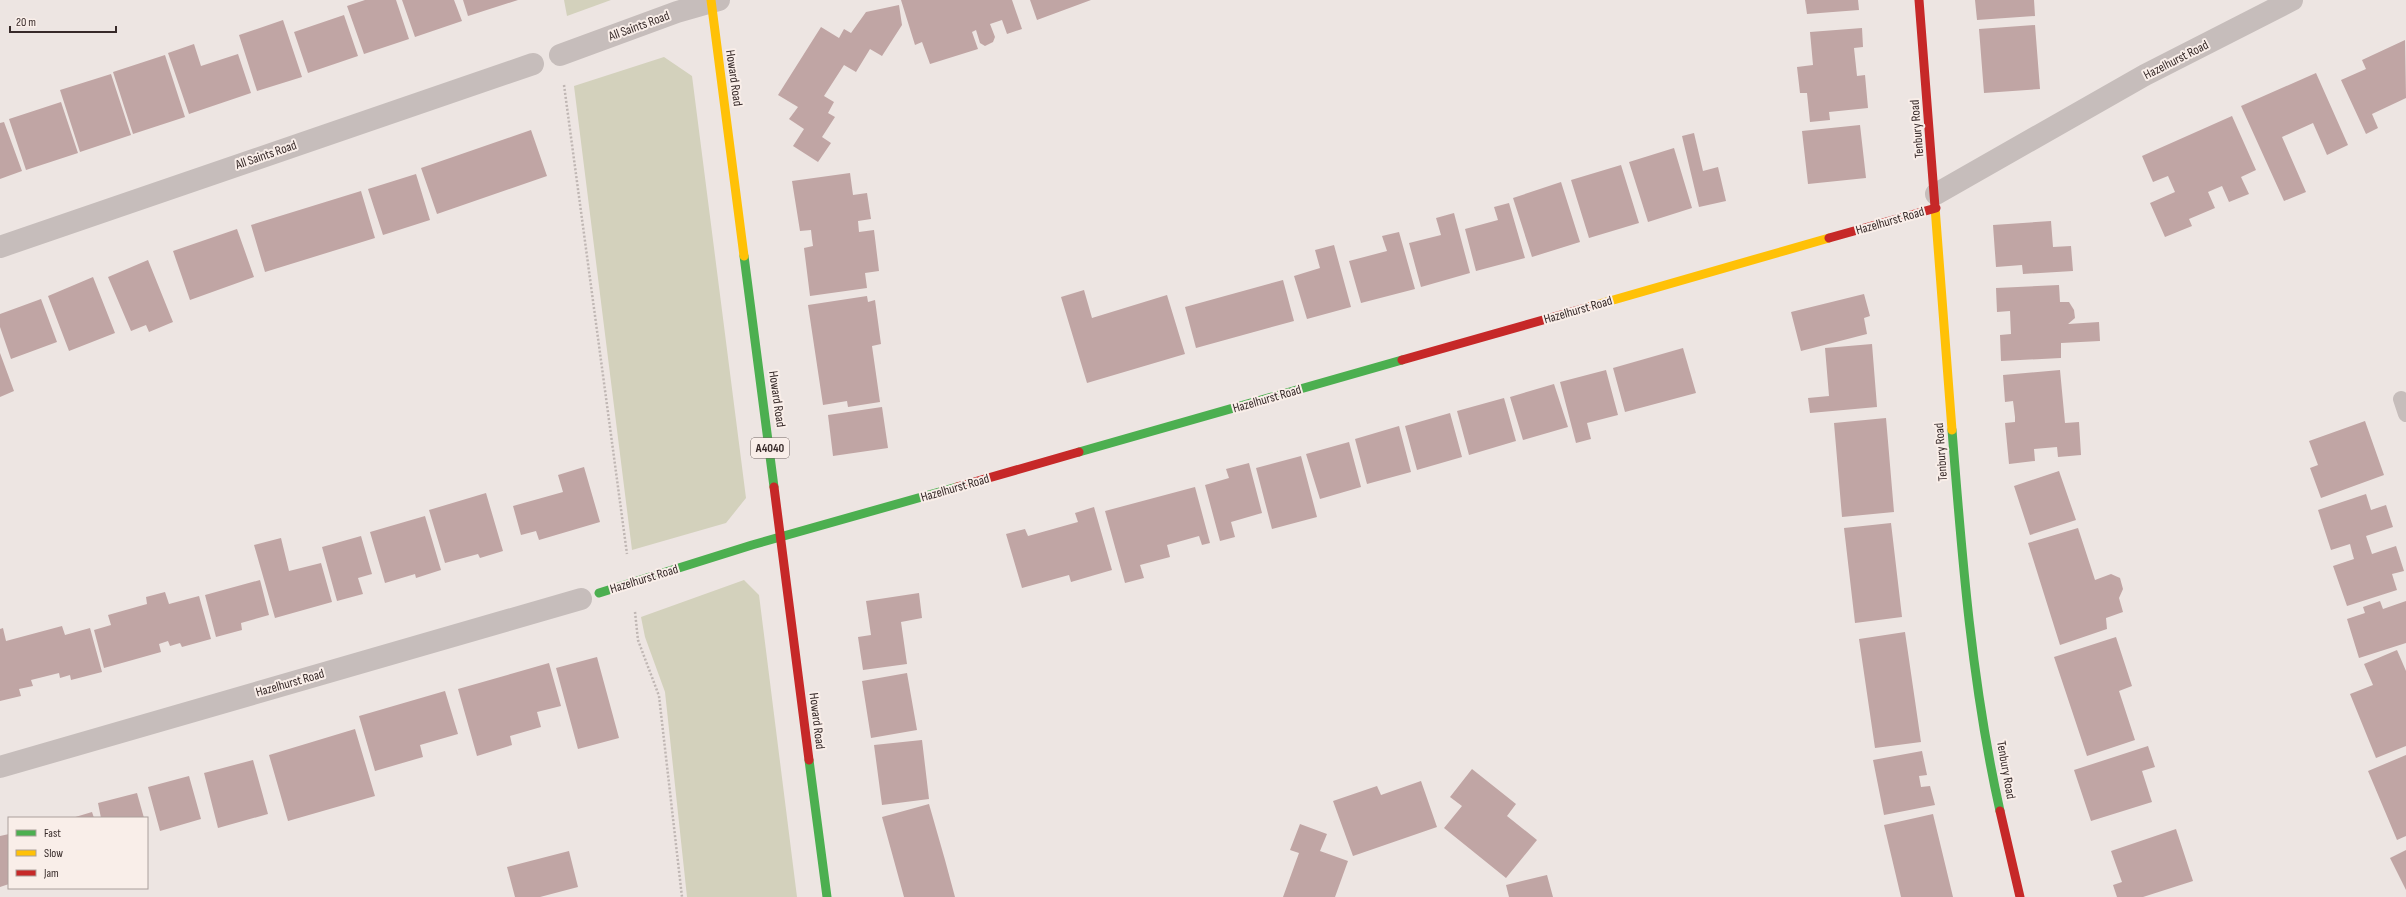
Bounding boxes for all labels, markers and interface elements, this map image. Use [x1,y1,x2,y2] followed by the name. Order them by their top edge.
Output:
[10,8,116,34] scale bar
[605,8,672,45] street label: All Saints Road
[16,15,36,30] text: 20 m
[2141,37,2211,83] street label: Hazelhurst Road
[722,49,746,107] street label: Howard Road
[1906,99,1928,159] street label: Tenbury Road
[232,137,299,173] street label: All Saints Road
[1854,204,1926,238] street label: Hazelhurst Road
[1542,293,1614,327] street label: Hazelhurst Road
[765,370,789,428] street label: Howard Road
[1231,382,1303,416] street label: Hazelhurst Road
[1931,422,1951,482] street label: Tenbury Road
[751,438,789,458] road number: A4040
[919,471,991,505] street label: Hazelhurst Road
[608,561,680,597] street label: Hazelhurst Road
[254,666,326,700] street label: Hazelhurst Road
[806,692,828,750] street label: Howard Road
[1993,740,2019,800] street label: Tenbury Road
[8,817,148,889] legend
[44,826,61,841] text: Fast
[44,846,63,861] text: Slow
[43,866,59,881] text: Jam

